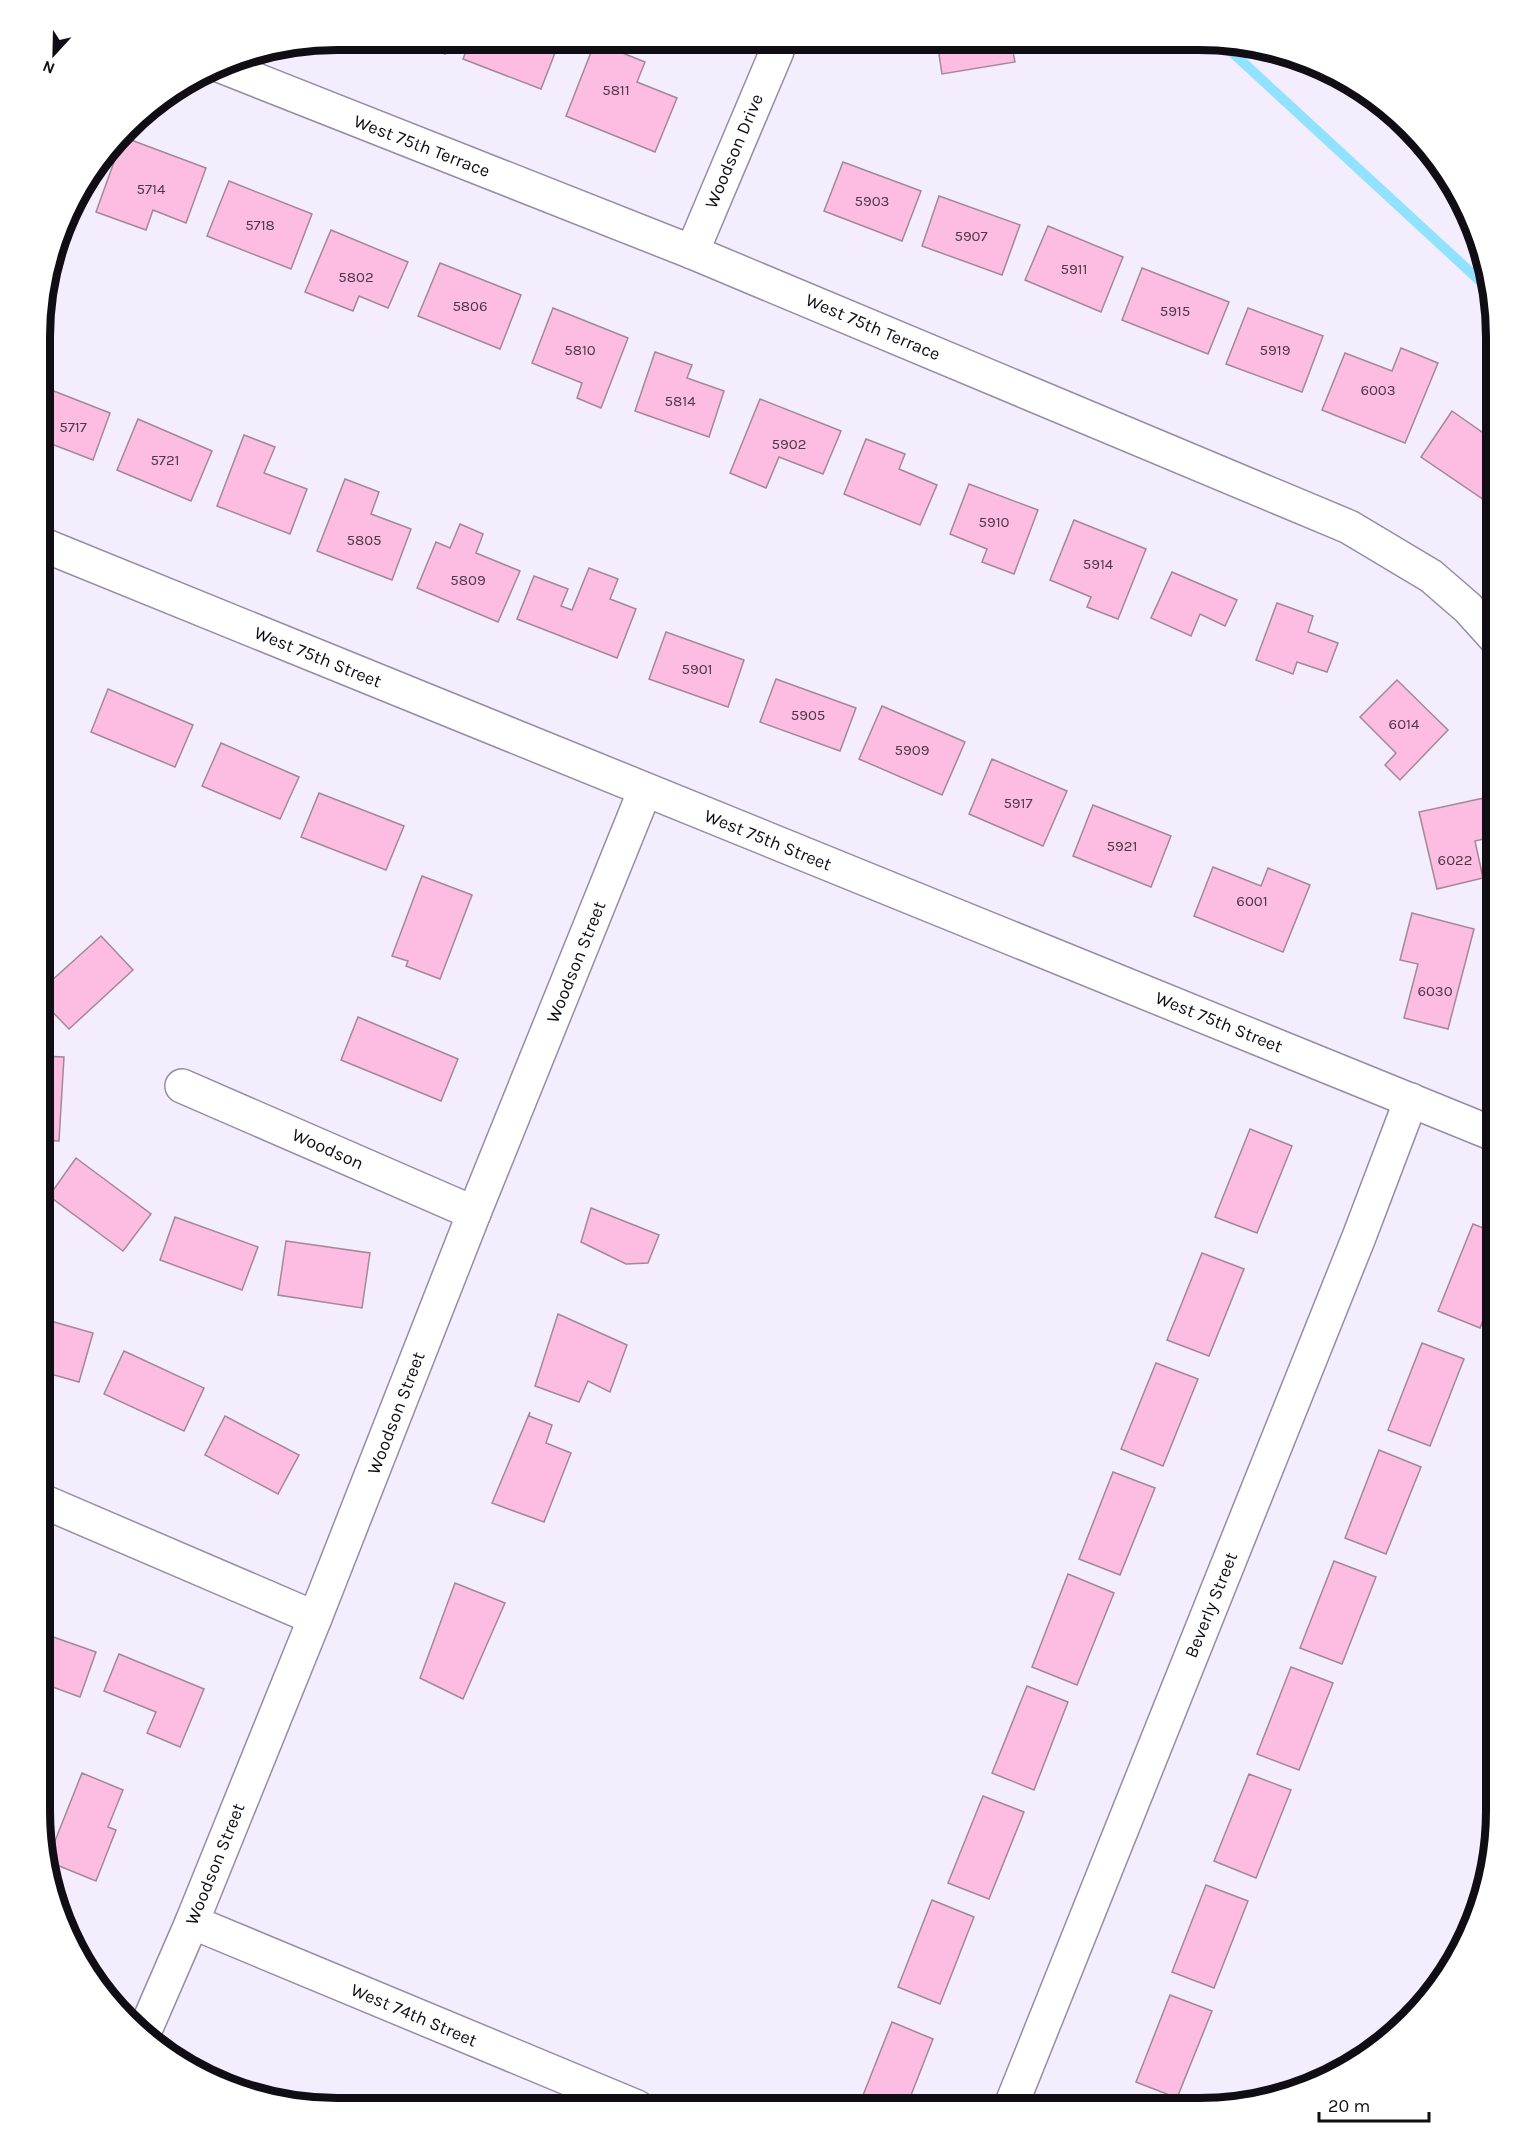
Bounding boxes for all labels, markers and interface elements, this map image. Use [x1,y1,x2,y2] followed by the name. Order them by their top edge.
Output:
[24,24,84,84] north arrow
[40,56,57,78] text: N
[602,81,630,99] house number: 5811
[700,90,768,212] street label: Woodson Drive
[351,110,493,182] street label: West 75th Terrace
[137,180,166,198] house number: 5714
[855,192,889,210] house number: 5903
[245,216,275,234] house number: 5718
[954,227,988,245] house number: 5907
[1060,260,1088,278] house number: 5911
[338,268,374,286] house number: 5802
[802,289,944,365] street label: West 75th Terrace
[452,297,488,315] house number: 5806
[1160,302,1190,320] house number: 5915
[564,341,596,359] house number: 5810
[1260,341,1290,359] house number: 5919
[1360,381,1396,399] house number: 6003
[664,392,696,410] house number: 5814
[59,418,87,436] house number: 5717
[772,435,806,453] house number: 5902
[150,451,180,469] house number: 5721
[978,513,1010,531] house number: 5910
[346,531,382,549] house number: 5805
[1083,555,1114,573] house number: 5914
[450,571,486,589] house number: 5809
[251,621,385,693] street label: West 75th Street
[681,660,713,678] house number: 5901
[791,706,825,724] house number: 5905
[1389,715,1420,733] house number: 6014
[895,741,929,759] house number: 5909
[1003,794,1033,812] house number: 5917
[701,804,835,876] street label: West 75th Street
[1107,837,1137,855] house number: 5921
[1438,851,1472,869] house number: 6022
[1236,892,1268,910] house number: 6001
[542,898,611,1026] street label: Woodson Street
[1417,982,1453,1000] house number: 6030
[1152,986,1286,1058] street label: West 75th Street
[289,1123,367,1175] street label: Woodson
[362,1348,430,1477] street label: Woodson Street
[1180,1549,1242,1661] street label: Beverly Street
[181,1800,250,1928] street label: Woodson Street
[348,1978,481,2052] street label: West 74th Street
[1319,2085,1428,2123] scale bar
[1328,2095,1370,2117] text: 20 m

